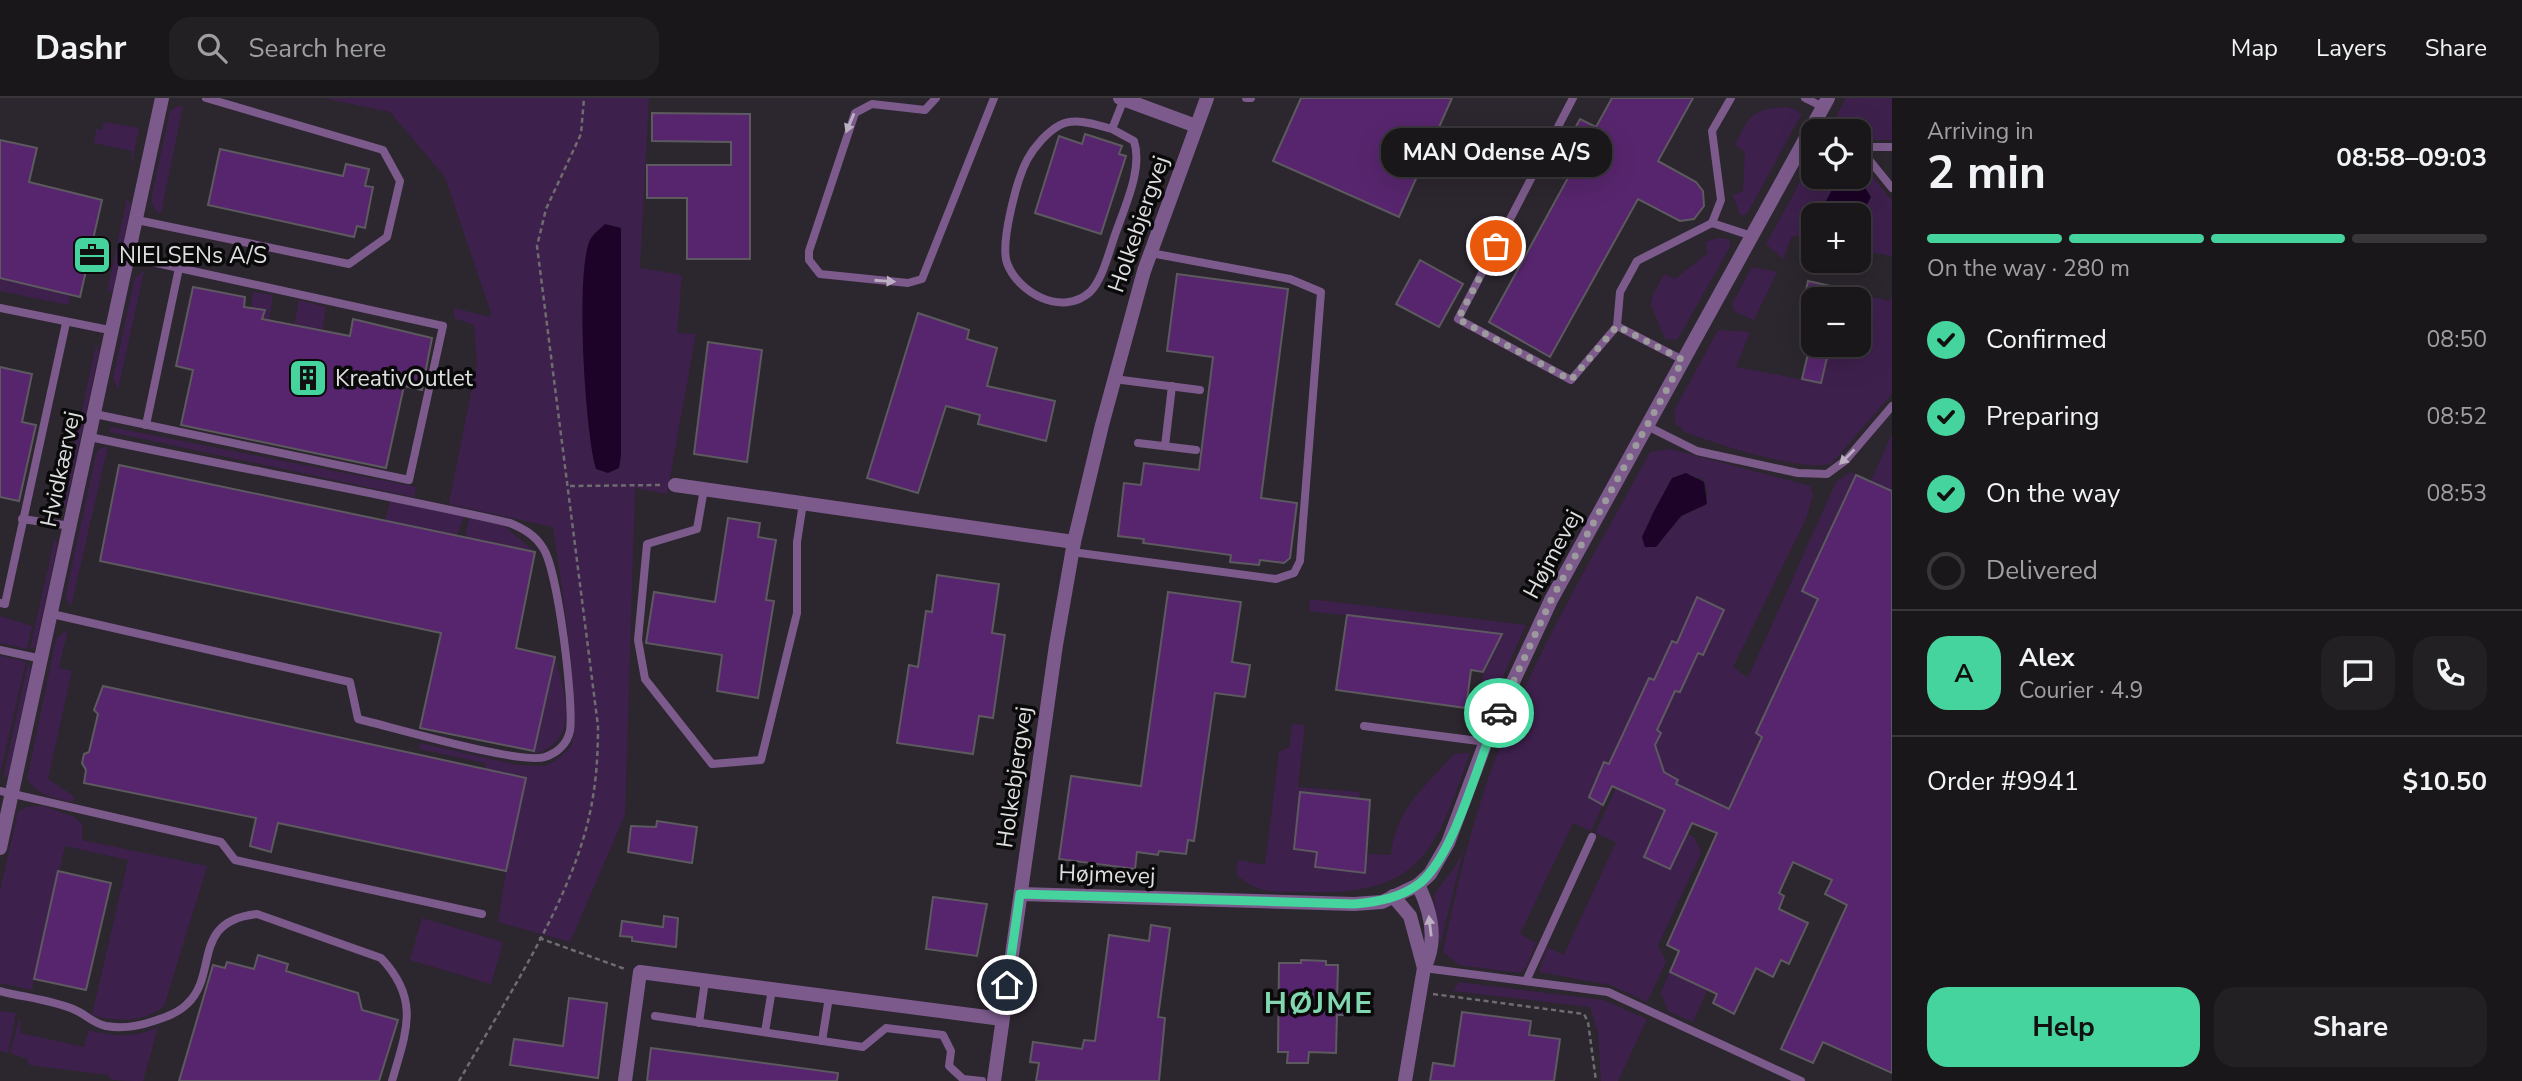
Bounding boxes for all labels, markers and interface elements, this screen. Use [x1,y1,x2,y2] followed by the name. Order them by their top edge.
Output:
[169,17,659,80] search box
[35,26,127,71] text: Dashr
[193,29,231,67] icon: search
[249,31,386,66] text: Search here
[2231,32,2278,64] text: Map
[2316,32,2387,64] text: Layers
[2425,32,2487,64] text: Share
[845,113,856,134] one-way arrow
[1927,116,2034,147] text: Arriving in
[1801,119,1871,357] map controls
[1801,119,1871,189] button: locate
[1380,127,1612,176] callout: MAN Odense A/S
[1403,137,1590,168] text: MAN Odense A/S
[2336,140,2487,175] text: 08:58–09:03
[1927,141,2046,204] text: 2 min
[1101,152,1176,297] street label: Holkebjergvej
[1801,203,1871,273] button: +
[1466,216,1526,276] pin
[1477,227,1515,265] icon: bag
[71,234,113,276] office icon: NIELSENs A/S
[119,240,267,271] place label: NIELSENs A/S
[1927,253,2130,284] text: On the way · 280 m
[874,276,896,287] one-way arrow
[1801,287,1871,357] button: −
[1927,321,1965,359] icon: check
[1986,322,2107,357] text: Confirmed
[2427,324,2487,355] text: 08:50
[287,357,329,399] building icon: KreativOutlet
[335,363,474,394] place label: KreativOutlet
[1927,398,1965,436] icon: check
[1986,399,2099,434] text: Preparing
[2427,401,2487,432] text: 08:52
[33,408,88,530] street label: Hvidkærvej
[1839,449,1856,465] one-way arrow
[1927,475,1965,513] icon: check
[1986,476,2120,511] text: On the way
[2427,478,2487,509] text: 08:53
[1516,504,1589,604] street label: Højmevej
[1986,553,2098,588] text: Delivered
[2321,636,2395,710] button: chat
[2413,636,2487,710] button: phone
[2019,640,2075,675] text: Alex
[1954,656,1974,691] text: A
[2019,675,2143,706] text: Courier · 4.9
[1464,678,1534,748] courier
[1480,694,1518,732] icon: car
[989,704,1040,850] street label: Holkebjergvej
[1927,764,2079,799] text: Order #9941
[2403,764,2487,799] text: $10.50
[1058,857,1156,892] street label: Højmevej
[1425,915,1436,937] one-way arrow
[977,955,1037,1015] pin
[988,966,1026,1004] icon: home
[1264,983,1374,1024] district label: HØJME
[1927,987,2200,1067] button: Help
[2214,987,2487,1067] button: Share

